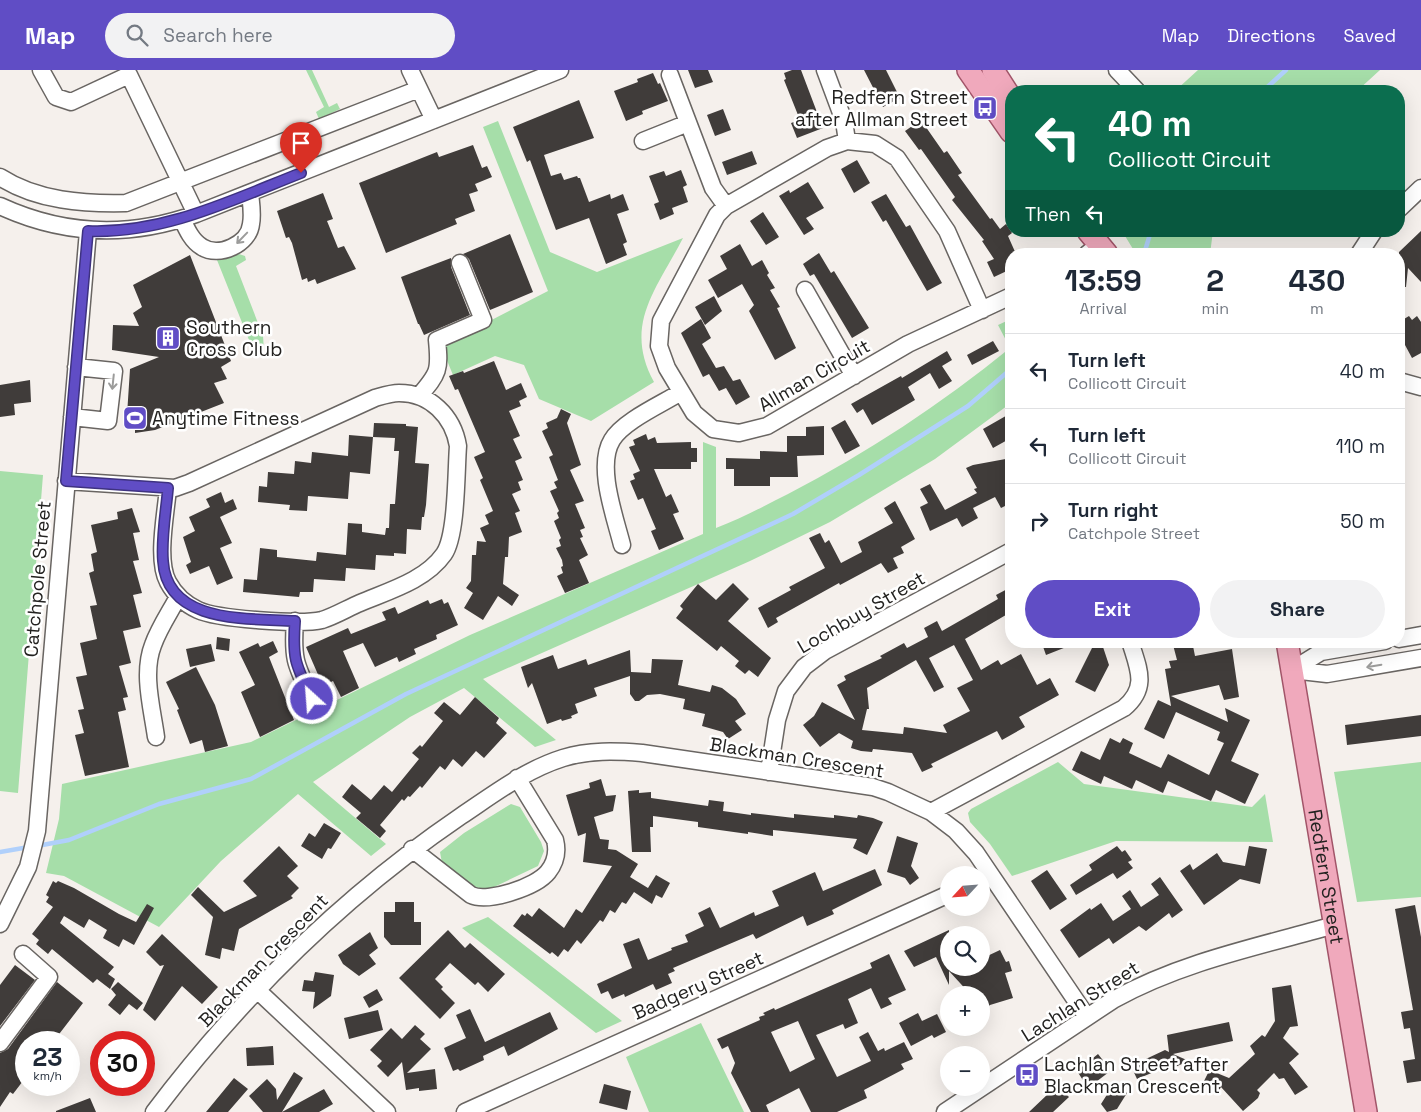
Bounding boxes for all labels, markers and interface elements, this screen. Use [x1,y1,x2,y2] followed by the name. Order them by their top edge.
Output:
[105,13,455,58] search box
[25,20,75,51] text: Map
[123,21,151,49] icon: search
[163,23,273,48] text: Search here
[1162,24,1199,47] text: Map
[1227,24,1316,47] text: Directions
[1344,24,1396,47] text: Saved
[795,85,968,132] place label: Redfern Street after Allman Street
[972,95,998,121] bus stop icon: Redfern Street after Allman Street
[1108,102,1192,146] text: 40 m
[1025,105,1090,170] icon: left
[280,122,322,173] pin
[287,129,315,157] icon: arrive
[1108,145,1271,173] text: Collicott Circuit
[1081,200,1109,228] icon: left
[1025,202,1071,227] text: Then
[236,232,248,244] one-way arrow
[1065,261,1142,300] text: 13:59
[1206,261,1224,300] text: 2
[1289,261,1345,300] text: 430
[1079,298,1127,319] text: Arrival
[1202,298,1229,319] text: min
[1310,298,1324,319] text: m
[186,315,282,362] place label: Southern Cross Club
[155,325,181,351] building icon: Southern Cross Club
[754,333,875,418] street label: Allman Circuit
[1068,348,1146,373] text: Turn left
[1025,357,1053,385] icon: left
[1340,359,1385,384] text: 40 m
[108,373,118,389] one-way arrow
[1068,373,1187,394] text: Collicott Circuit
[122,405,148,431] sports icon: Anytime Fitness
[152,406,300,431] place label: Anytime Fitness
[1068,423,1146,448] text: Turn left
[1025,432,1053,460] icon: left
[1336,434,1385,459] text: 110 m
[1068,448,1187,469] text: Collicott Circuit
[1068,498,1158,523] text: Turn right
[18,500,57,658] street label: Catchpole Street
[1025,507,1053,535] icon: right
[1340,509,1385,534] text: 50 m
[1068,523,1200,544] text: Catchpole Street
[793,566,930,659] street label: Lochbuy Street
[1025,580,1200,638] button: Exit
[1210,580,1385,638] button: Share
[1366,661,1382,671] one-way arrow
[285,672,337,724] position arrow
[708,731,886,784] street label: Blackman Crescent
[1302,807,1350,946] street label: Redfern Street
[940,866,990,916] north arrow
[940,866,990,1096] map controls
[193,888,334,1032] street label: Blackman Crescent
[940,926,990,976] button: search
[629,945,768,1025] street label: Badgery Street
[1017,955,1144,1048] street label: Lachlan Street
[940,986,990,1036] button: +
[90,1031,155,1096] speed limit sign: 30
[32,1041,63,1073] text: 23
[940,1046,990,1096] button: −
[1044,1052,1228,1099] place label: Lachlan Street after Blackman Crescent
[1014,1062,1040,1088] bus stop icon: Lachlan Street after Blackman Crescent
[33,1068,62,1084] text: km/h

